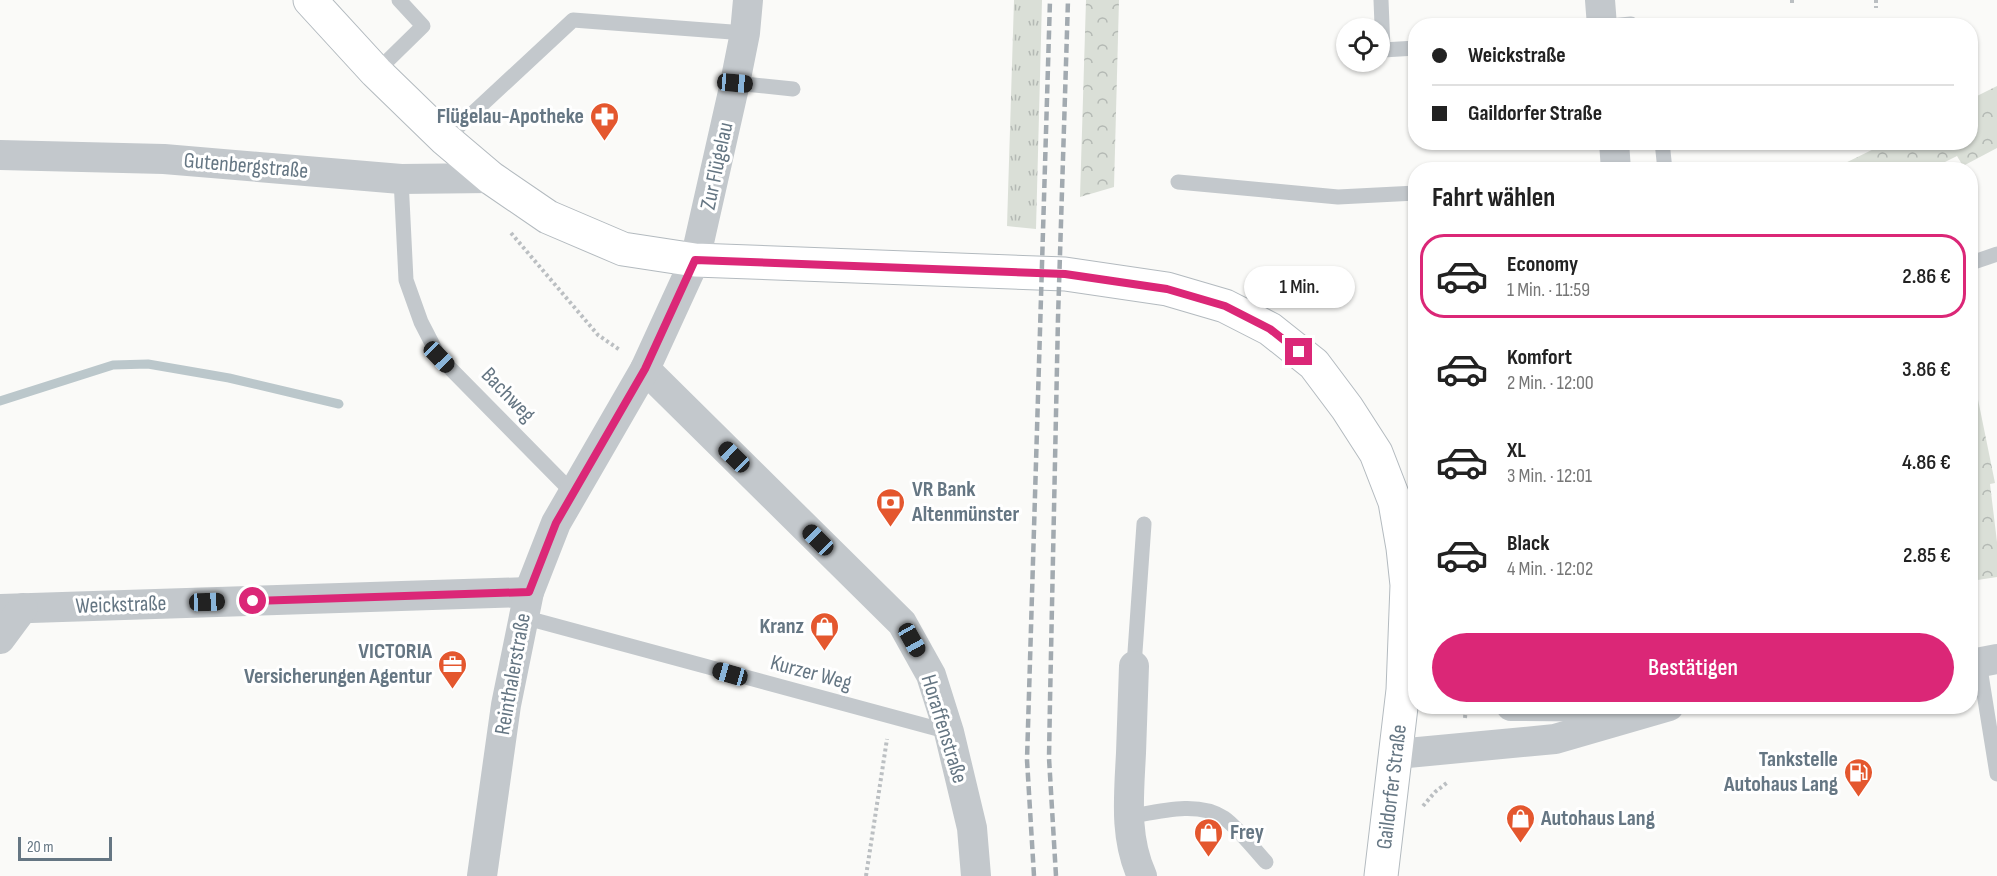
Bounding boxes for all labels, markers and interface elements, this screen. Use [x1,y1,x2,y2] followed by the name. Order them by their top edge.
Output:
[1336,18,1390,72] map controls
[1336,18,1390,72] button: locate
[1468,42,1566,69] text: Weickstraße
[716,72,754,94] car
[589,100,621,142] pharmacy icon: Flügelau-Apotheke
[1468,100,1602,127] text: Gaildorfer Straße
[437,103,584,130] place label: Flügelau-Apotheke
[695,120,739,212] street label: Zur Flügelau
[183,147,309,185] street label: Gutenbergstraße
[1432,182,1555,214] text: Fahrt wählen
[1435,249,1489,303] icon: car
[1507,251,1578,278] text: Economy
[1902,263,1951,290] text: 2.86 €
[1244,265,1354,307] callout: 1 Min.
[1280,275,1319,299] text: 1 Min.
[1507,278,1590,302] text: 1 Min. · 11:59
[420,338,458,376] car
[1285,338,1312,365] route end
[1435,342,1489,396] icon: car
[1507,344,1572,371] text: Komfort
[1902,356,1951,383] text: 3.86 €
[475,362,541,428] street label: Bachweg
[1507,371,1594,395] text: 2 Min. · 12:00
[1435,435,1489,489] icon: car
[1507,437,1526,464] text: XL
[715,438,753,476] car
[1902,449,1951,476] text: 4.86 €
[1507,464,1592,488] text: 3 Min. · 12:01
[911,476,1019,528] place label: VR Bank Altenmünster
[875,486,907,528] bank icon: VR Bank Altenmünster
[799,521,837,559] car
[1435,528,1489,582] icon: car
[1507,530,1549,557] text: Black
[1903,542,1951,569] text: 2.85 €
[1507,557,1593,581] text: 4 Min. · 12:02
[239,587,266,614] route start
[75,590,167,620] street label: Weickstraße
[189,592,225,612] car
[809,610,841,652] shop icon: Kranz
[489,611,537,737] street label: Reinthalerstraße
[760,613,805,640] place label: Kranz
[895,620,929,660] car
[1432,633,1954,702] button: Bestätigen
[244,638,433,690] place label: VICTORIA Versicherungen Agentur
[437,648,469,690] office icon: VICTORIA Versicherungen Agentur
[767,649,855,697] street label: Kurzer Weg
[710,660,750,688] car
[915,671,973,787] street label: Horaffenstraße
[1371,723,1413,851] street label: Gaildorfer Straße
[1723,746,1838,798] place label: Tankstelle Autohaus Lang
[1843,756,1875,798] fuel station icon: Tankstelle Autohaus Lang
[1504,802,1536,844] shop icon: Autohaus Lang
[1540,805,1655,832] place label: Autohaus Lang
[1193,816,1225,858] shop icon: Frey
[1230,819,1264,846] place label: Frey
[18,834,112,862] scale bar
[27,838,54,857] text: 20 m

